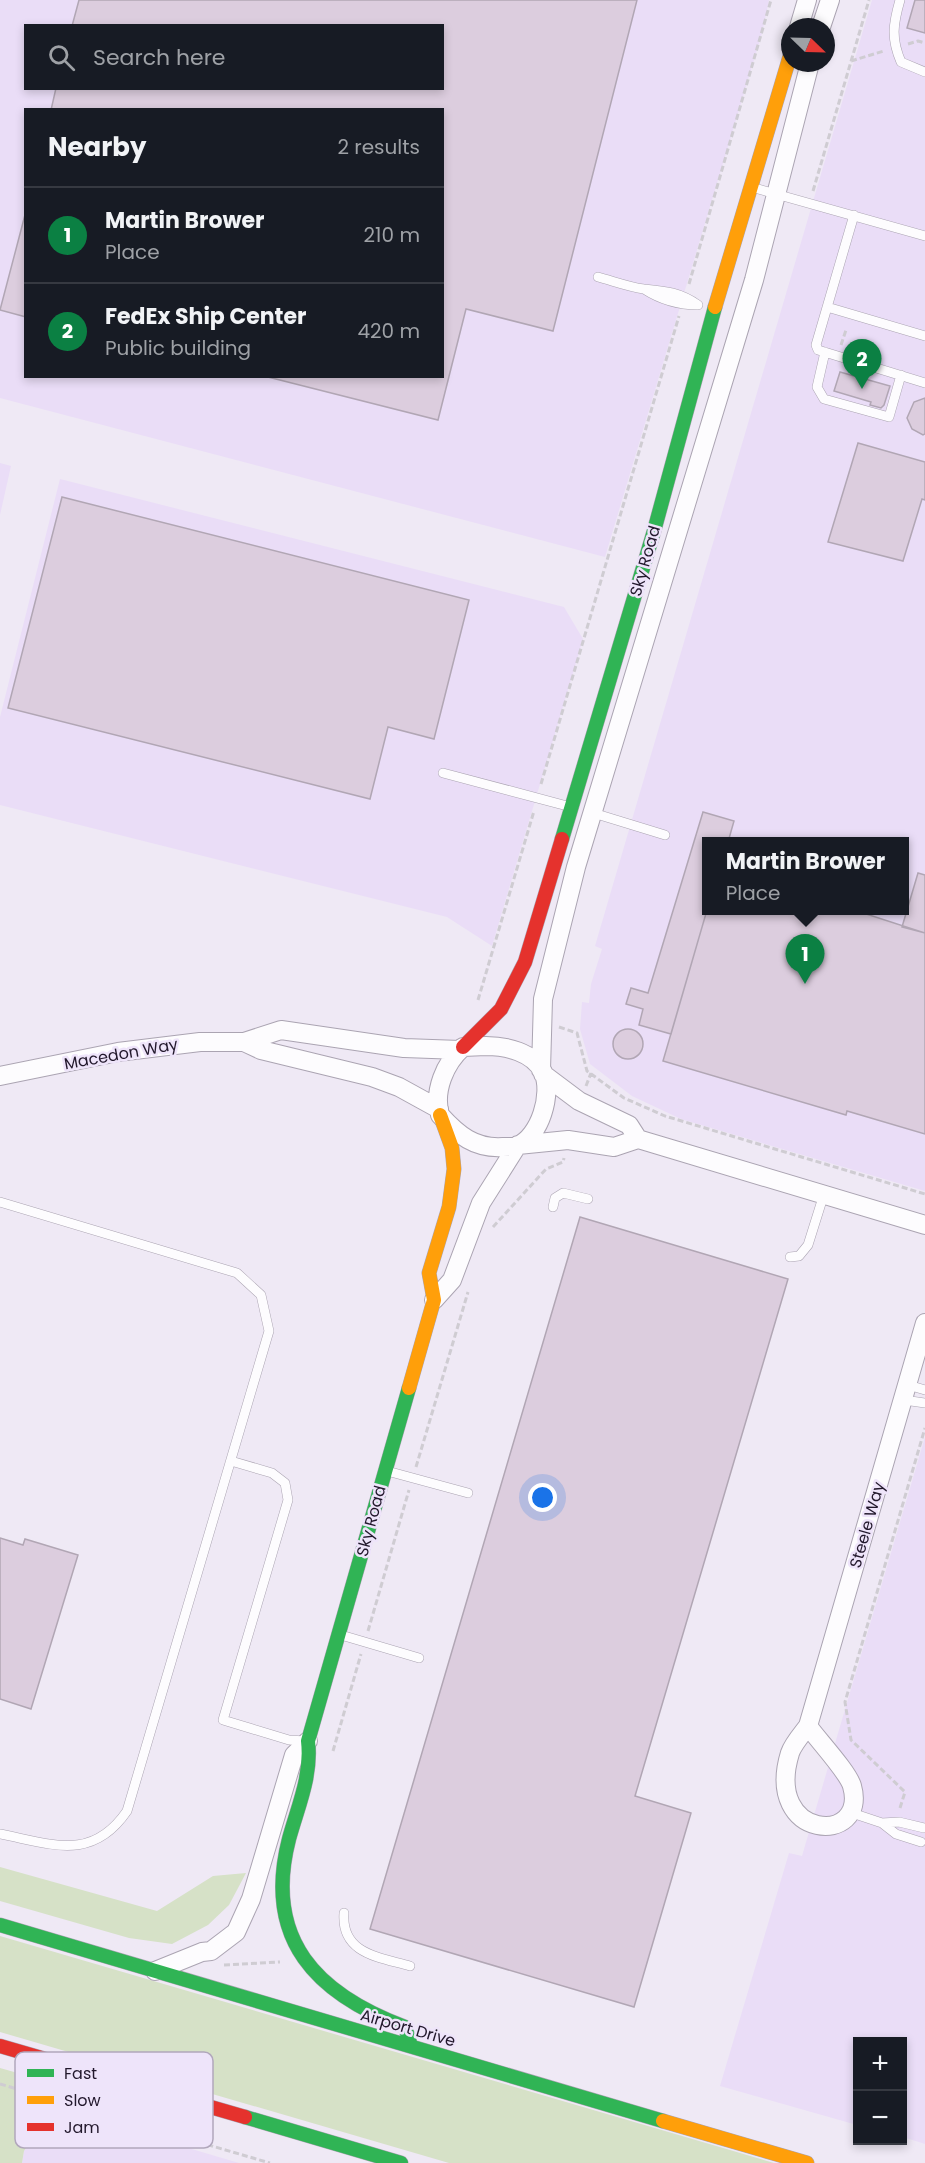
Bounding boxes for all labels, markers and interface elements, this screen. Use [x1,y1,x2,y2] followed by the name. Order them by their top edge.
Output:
[781,18,835,72] north arrow
[24,24,444,90] search box
[45,41,78,74] icon: search
[93,42,226,73] text: Search here
[48,129,146,165] text: Nearby
[337,133,420,161] text: 2 results
[105,205,264,236] text: Martin Brower
[64,221,71,249] text: 1
[364,221,420,249] text: 210 m
[105,238,160,266] text: Place
[105,301,307,332] text: FedEx Ship Center
[62,317,73,345] text: 2
[357,317,420,345] text: 420 m
[105,334,251,362] text: Public building
[842,340,882,389] pin: 2
[624,523,666,599] street label: Sky Road
[702,837,909,915] popup
[726,846,885,877] text: Martin Brower
[726,879,780,907] text: Place
[786,934,824,984] pin: 1
[62,1033,180,1075] street label: Macedon Way
[844,1479,890,1571] street label: Steele Way
[351,1483,391,1559] street label: Sky Road
[528,1483,557,1512] your location
[358,2003,458,2053] street label: Airport Drive
[853,2037,907,2145] map controls
[853,2037,907,2091] button: +
[15,2052,213,2148] legend
[64,2062,97,2085] text: Fast
[64,2089,101,2112] text: Slow
[853,2091,907,2145] button: −
[64,2116,100,2139] text: Jam

